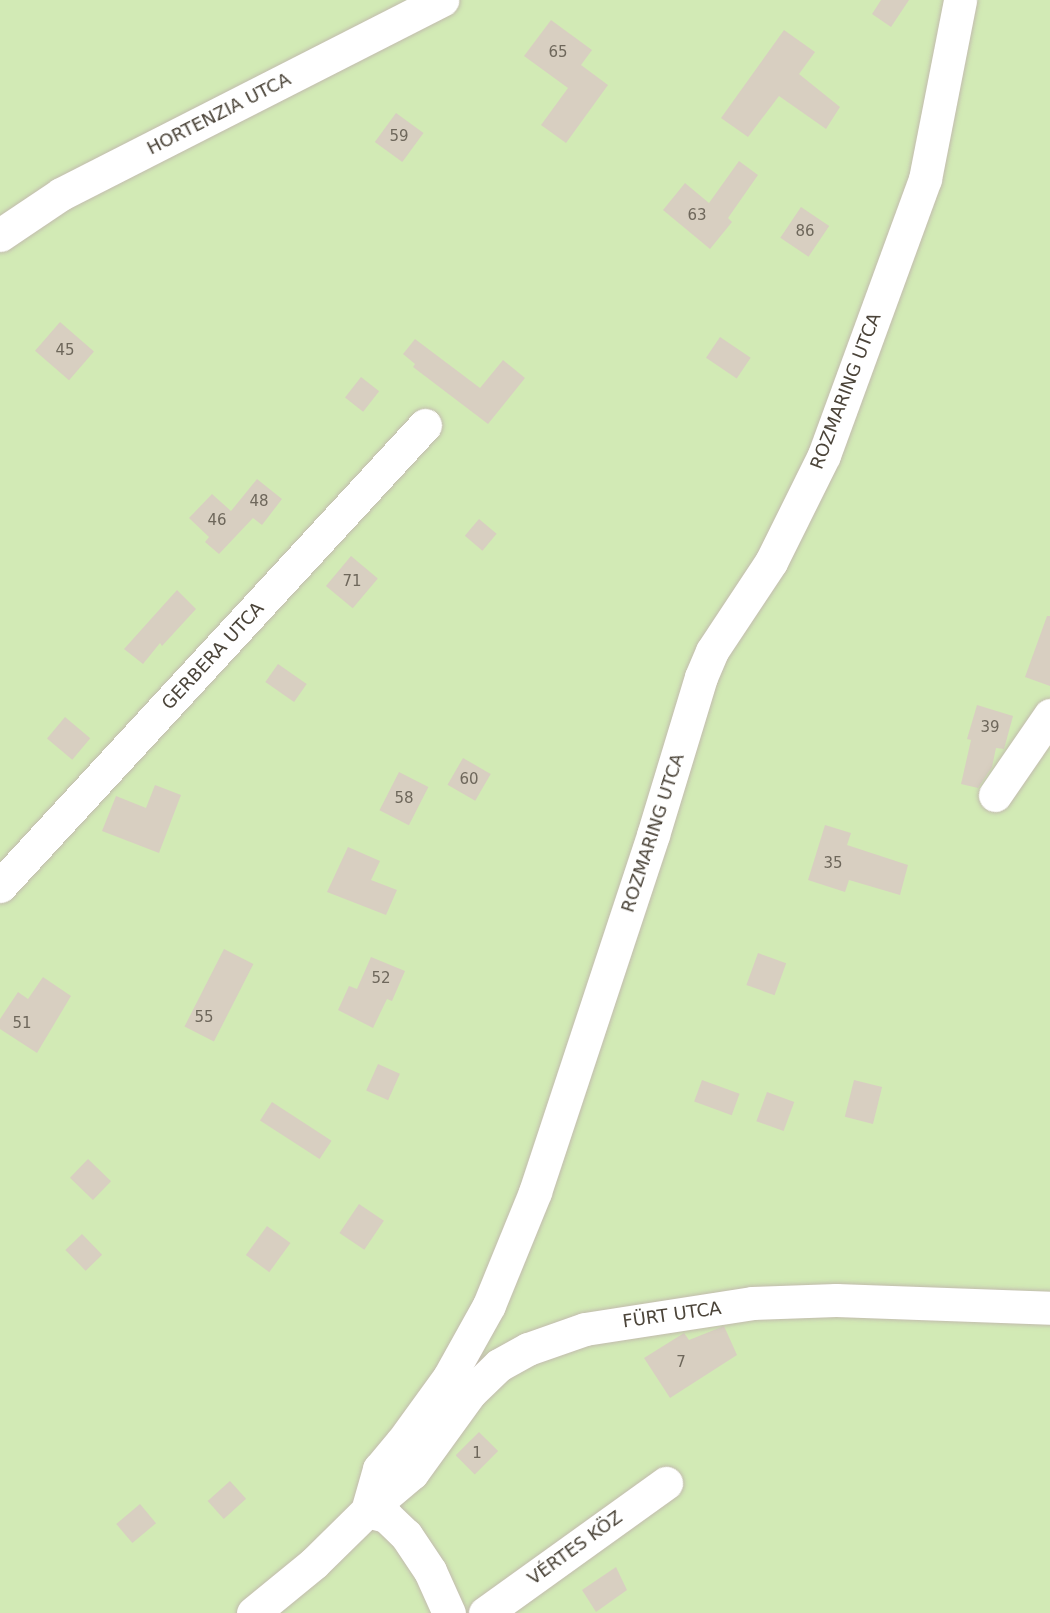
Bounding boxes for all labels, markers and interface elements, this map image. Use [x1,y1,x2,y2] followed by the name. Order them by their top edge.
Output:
[548,44,568,62] house number: 65
[144,68,294,160] street label: HORTENZIA UTCA
[389,128,409,146] house number: 59
[687,207,707,225] house number: 63
[795,223,815,241] house number: 86
[806,310,886,472] street label: ROZMARING UTCA
[55,342,75,360] house number: 45
[249,493,269,511] house number: 48
[207,512,227,530] house number: 46
[342,573,362,591] house number: 71
[158,598,268,714] street label: GERBERA UTCA
[980,719,1000,737] house number: 39
[617,751,689,915] street label: ROZMARING UTCA
[459,771,479,789] house number: 60
[394,790,414,808] house number: 58
[823,855,843,873] house number: 35
[371,970,391,988] house number: 52
[194,1009,214,1027] house number: 55
[12,1015,32,1033] house number: 51
[621,1297,723,1333] street label: FÜRT UTCA
[676,1354,686,1372] house number: 7
[472,1445,482,1463] house number: 1
[523,1506,627,1590] street label: VÉRTES KÖZ

